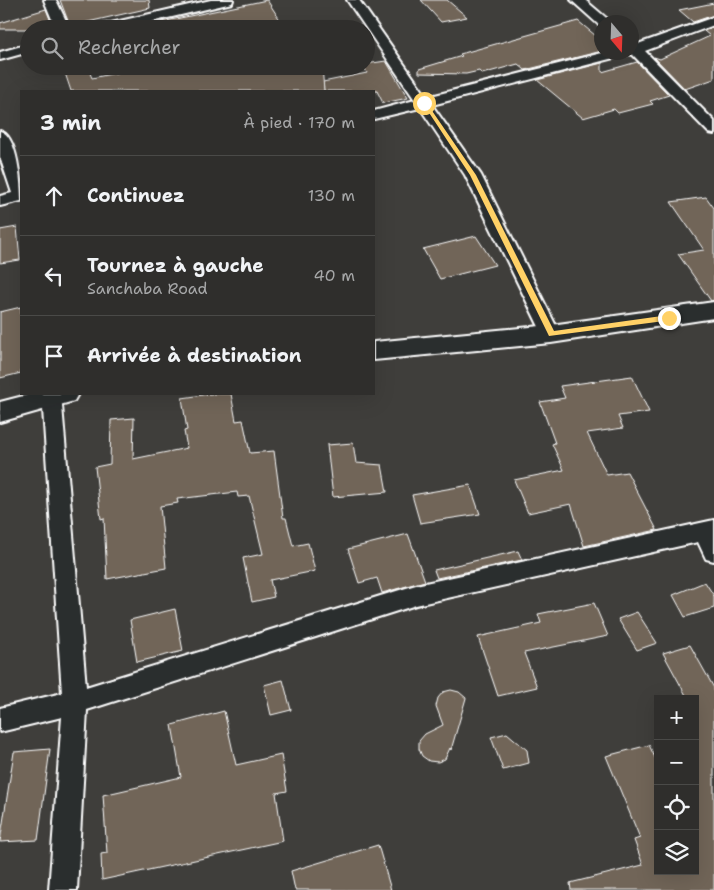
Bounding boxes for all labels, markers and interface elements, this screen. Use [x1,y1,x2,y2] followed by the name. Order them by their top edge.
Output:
[594,15,639,60] north arrow
[20,20,375,75] search box
[38,34,66,62] icon: search
[78,35,181,60] text: Rechercher
[413,92,436,115] route start
[40,109,101,137] text: 3 min
[243,112,355,133] text: À pied · 170 m
[40,182,68,210] icon: ahead
[87,183,185,208] text: Continuez
[308,185,355,206] text: 130 m
[87,253,264,278] text: Tournez à gauche
[40,262,68,290] icon: left
[313,265,355,286] text: 40 m
[87,278,208,299] text: Sanchaba Road
[658,307,681,330] route end
[40,342,68,370] icon: arrive
[87,343,301,368] text: Arrivée à destination
[654,695,699,875] map controls
[654,695,699,740] button: +
[654,740,699,785] button: −
[654,785,699,830] button: locate
[654,830,699,875] button: layers

